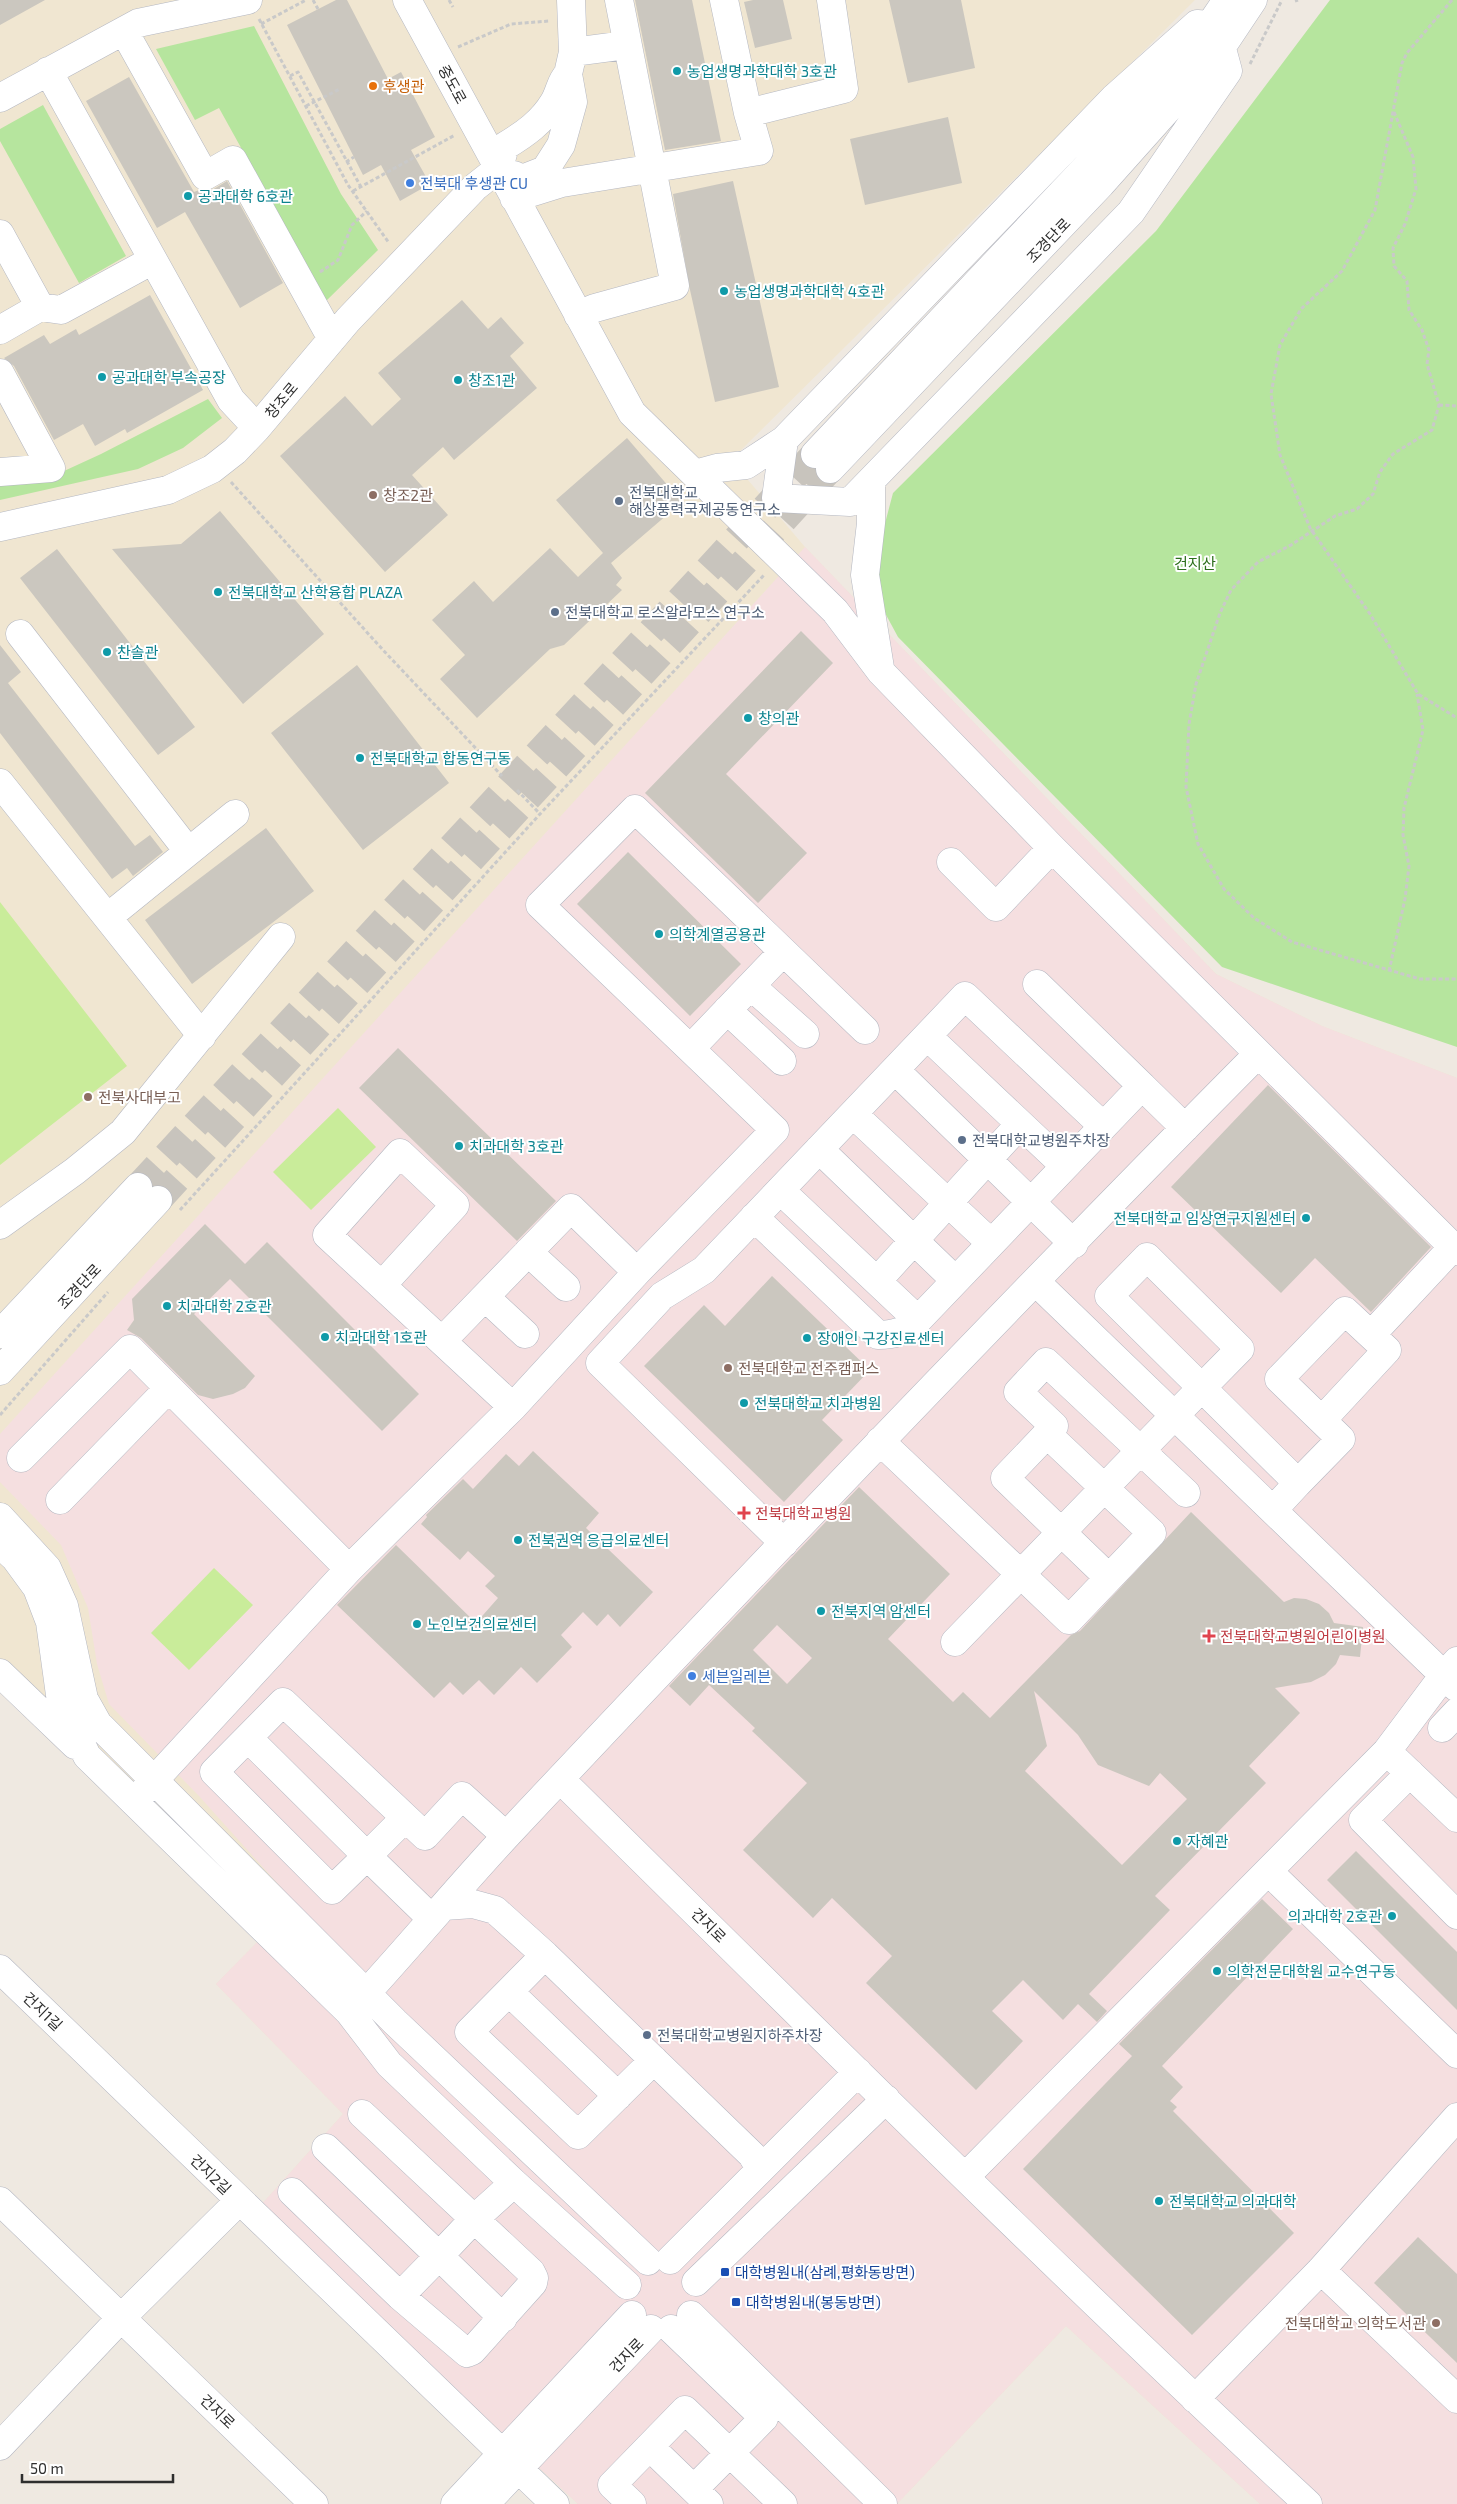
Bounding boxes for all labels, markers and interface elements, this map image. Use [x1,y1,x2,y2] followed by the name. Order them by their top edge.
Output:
[435,62,471,106] street label: 중도로
[687,62,837,80] place label: 농업생명과학대학 3호관
[671,65,683,77] marker: 농업생명과학대학 3호관
[383,77,425,95] place label: 후생관
[367,80,379,92] marker: 후생관
[420,174,528,192] place label: 전북대 후생관 CU
[404,177,416,189] marker: 전북대 후생관 CU
[198,187,293,205] place label: 공과대학 6호관
[182,190,194,202] marker: 공과대학 6호관
[1022,214,1074,266] street label: 조경단로
[734,282,885,300] place label: 농업생명과학대학 4호관
[718,285,730,297] marker: 농업생명과학대학 4호관
[112,368,226,386] place label: 공과대학 부속공장
[96,371,108,383] marker: 공과대학 부속공장
[468,371,516,389] place label: 창조1관
[452,374,464,386] marker: 창조1관
[261,378,301,422] street label: 창조로
[629,483,781,518] place label: 전북대학교 해상풍력국제공동연구소
[383,486,433,504] place label: 창조2관
[367,489,379,501] marker: 창조2관
[613,495,625,507] marker: 전북대학교 해상풍력국제공동연구소
[1174,554,1216,572] park label: 건지산
[228,583,403,601] place label: 전북대학교 산학융합 PLAZA
[212,586,224,598] marker: 전북대학교 산학융합 PLAZA
[565,603,765,621] place label: 전북대학교 로스알라모스 연구소
[549,606,561,618] marker: 전북대학교 로스알라모스 연구소
[117,643,159,661] place label: 찬솔관
[101,646,113,658] marker: 찬솔관
[758,709,800,727] place label: 창의관
[742,712,754,724] marker: 창의관
[370,749,511,767] place label: 전북대학교 합동연구동
[354,752,366,764] marker: 전북대학교 합동연구동
[669,925,766,943] place label: 의학계열공용관
[653,928,665,940] marker: 의학계열공용관
[98,1088,181,1106] place label: 전북사대부고
[82,1091,94,1103] marker: 전북사대부고
[972,1131,1110,1149] place label: 전북대학교병원주차장
[956,1134,968,1146] marker: 전북대학교병원주차장
[469,1137,564,1155] place label: 치과대학 3호관
[453,1140,465,1152] marker: 치과대학 3호관
[1113,1209,1296,1227] place label: 전북대학교 임상연구지원센터
[1300,1212,1312,1224] marker: 전북대학교 임상연구지원센터
[54,1260,104,1312] street label: 조경단로
[177,1297,272,1315] place label: 치과대학 2호관
[161,1300,173,1312] marker: 치과대학 2호관
[335,1328,427,1346] place label: 치과대학 1호관
[817,1329,945,1347] place label: 장애인 구강진료센터
[319,1331,331,1343] marker: 치과대학 1호관
[801,1332,813,1344] marker: 장애인 구강진료센터
[738,1359,880,1377] place label: 전북대학교 전주캠퍼스
[722,1362,734,1374] marker: 전북대학교 전주캠퍼스
[754,1394,882,1412] place label: 전북대학교 치과병원
[738,1397,750,1409] marker: 전북대학교 치과병원
[755,1504,852,1522] place label: 전북대학교병원
[737,1506,751,1520] marker: 전북대학교병원
[528,1531,669,1549] place label: 전북권역 응급의료센터
[512,1534,524,1546] marker: 전북권역 응급의료센터
[831,1602,931,1620] place label: 전북지역 암센터
[815,1605,827,1617] marker: 전북지역 암센터
[427,1615,537,1633] place label: 노인보건의료센터
[411,1618,423,1630] marker: 노인보건의료센터
[1220,1627,1386,1645] place label: 전북대학교병원어린이병원
[1202,1629,1216,1643] marker: 전북대학교병원어린이병원
[702,1667,771,1685] place label: 세븐일레븐
[686,1670,698,1682] marker: 세븐일레븐
[1187,1832,1229,1850] place label: 자혜관
[1171,1835,1183,1847] marker: 자혜관
[688,1904,730,1946] street label: 건지로
[1287,1907,1382,1925] place label: 의과대학 2호관
[1386,1910,1398,1922] marker: 의과대학 2호관
[1227,1962,1396,1980] place label: 의학전문대학원 교수연구동
[1211,1965,1223,1977] marker: 의학전문대학원 교수연구동
[20,1988,66,2034] street label: 건지1길
[657,2026,823,2044] place label: 전북대학교병원지하주차장
[641,2029,653,2041] marker: 전북대학교병원지하주차장
[187,2150,235,2198] street label: 건지2길
[1169,2192,1297,2210] place label: 전북대학교 의과대학
[1153,2195,1165,2207] marker: 전북대학교 의과대학
[735,2263,915,2281] place label: 대학병원내(삼례,평화동방면)
[719,2266,731,2278] marker: 대학병원내(삼례,평화동방면)
[746,2293,881,2311] place label: 대학병원내(봉동방면)
[730,2296,742,2308] marker: 대학병원내(봉동방면)
[1285,2314,1426,2332] place label: 전북대학교 의학도서관
[1430,2317,1442,2329] marker: 전북대학교 의학도서관
[605,2334,647,2376] street label: 건지로
[197,2390,239,2432] street label: 건지로
[22,2452,174,2484] scale bar
[30,2459,64,2477] text: 50 m

